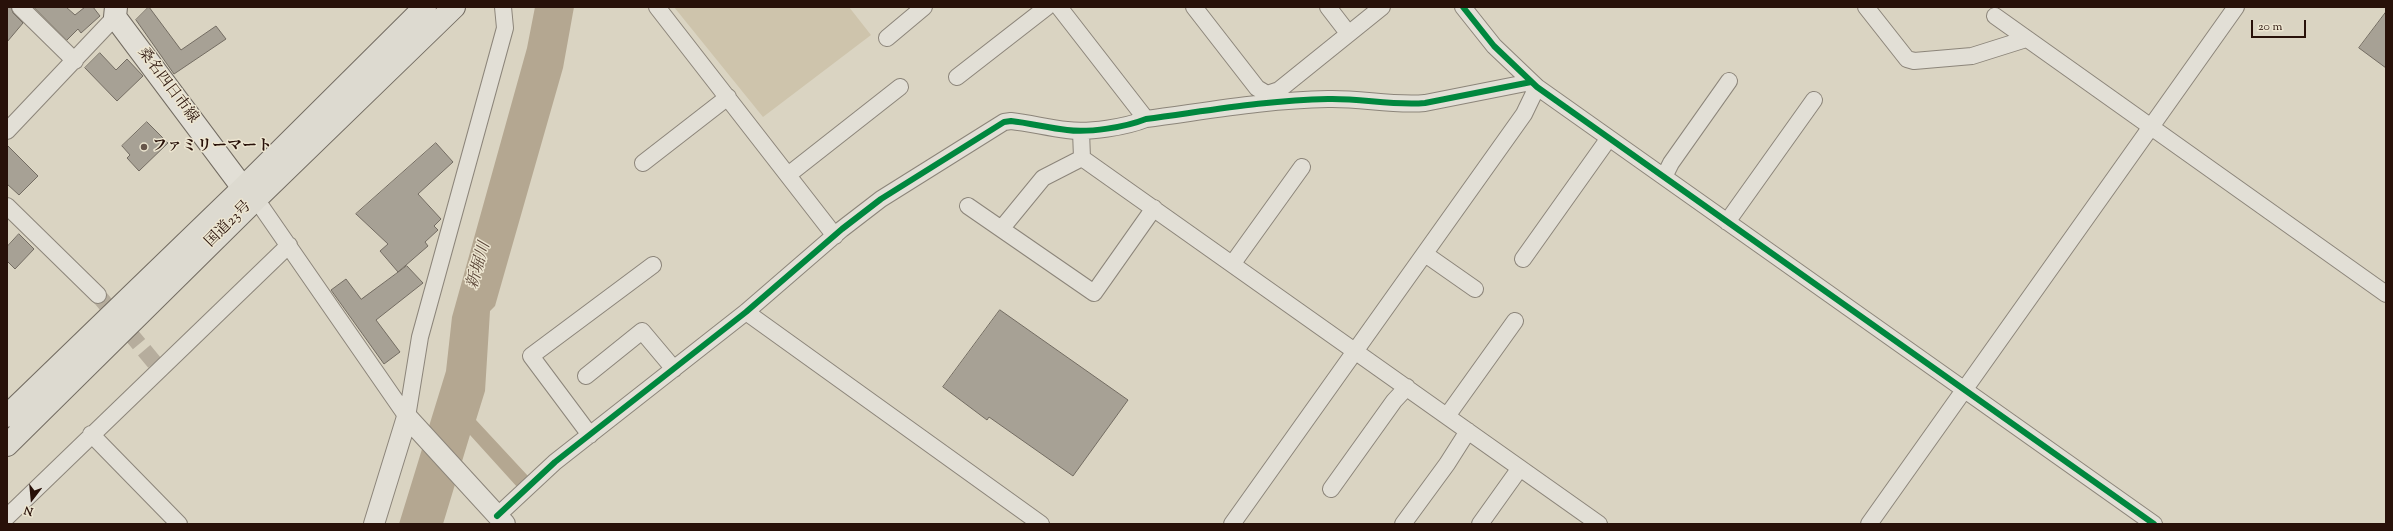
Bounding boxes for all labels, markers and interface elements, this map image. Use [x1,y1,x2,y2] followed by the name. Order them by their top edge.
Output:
[2253,12,2308,38] scale bar
[2258,18,2282,36] text: 20 m
[133,45,201,127] street label: 桑名四日市線
[152,138,272,156] place label: ファミリーマート
[139,142,149,152] marker: ファミリーマート
[202,198,256,252] street label: 国道23号
[464,240,496,292] water label: 新堀川
[12,479,52,519] north arrow
[22,502,35,519] text: N

